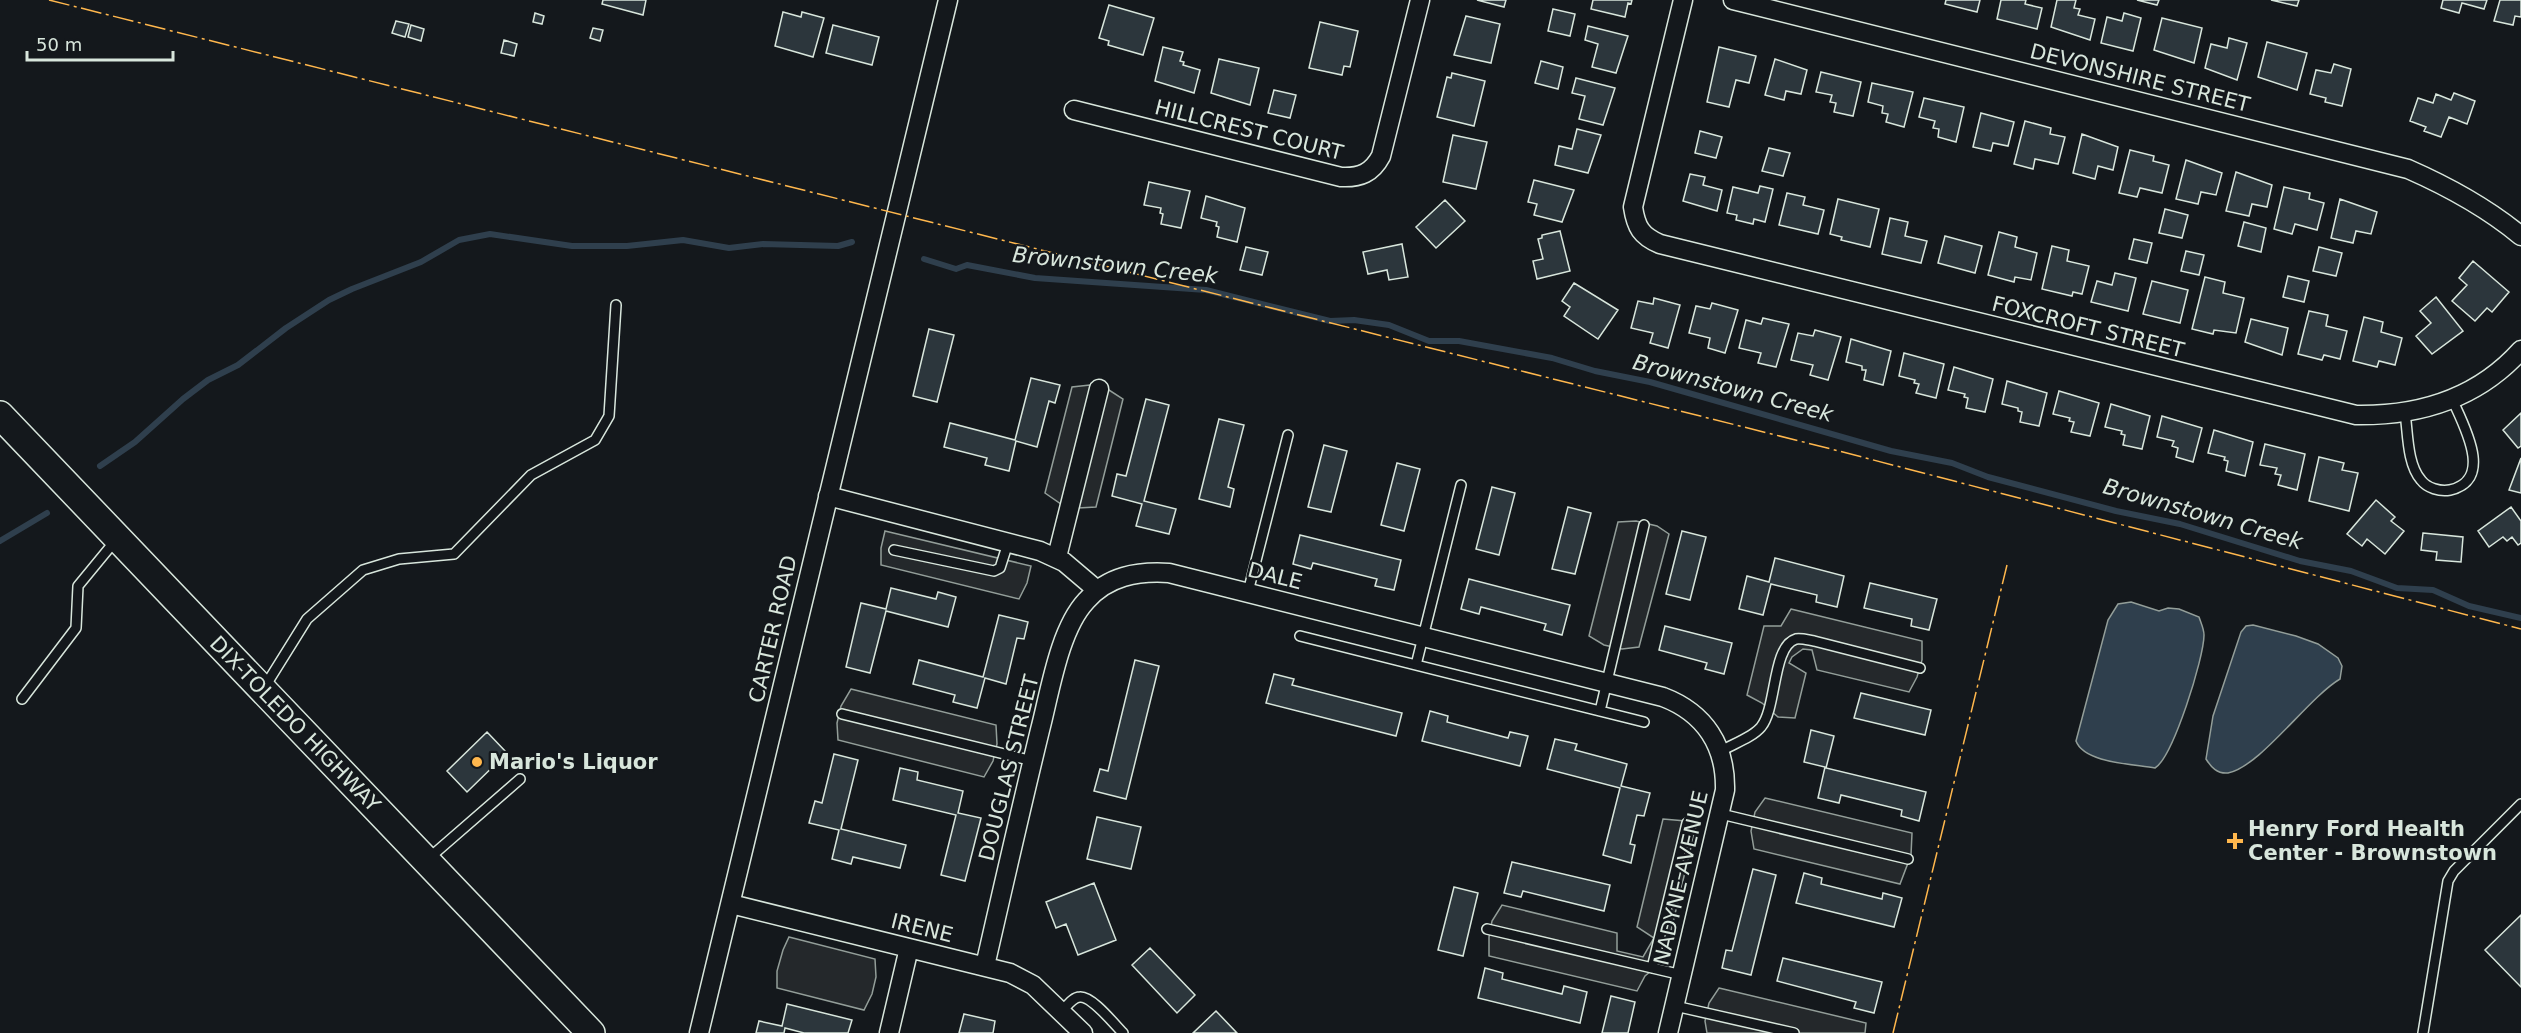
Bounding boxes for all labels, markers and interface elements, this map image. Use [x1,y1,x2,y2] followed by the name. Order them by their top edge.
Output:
[27,24,172,62] scale bar
[36,34,82,55] text: 50 m
[2028,39,2253,117] street label: DEVONSHIRE STREET
[1152,95,1346,165] street label: HILLCREST COURT
[1011,242,1220,288] water label: Brownstown Creek
[1989,291,2187,363] street label: FOXCROFT STREET
[1630,349,1837,427] water label: Brownstown Creek
[2100,474,2307,555] water label: Brownstown Creek
[744,553,802,705] street label: CARTER ROAD
[1245,558,1305,594] street label: DALE
[205,631,385,817] street label: DIX-TOLEDO HIGHWAY
[974,672,1044,864] street label: DOUGLAS STREET
[489,750,658,774] place label: Mario's Liquor
[470,755,484,769] marker: Mario's Liquor
[1649,788,1713,968] street label: NADYNE AVENUE
[2248,817,2497,865] place label: Henry Ford Health Center - Brownstown
[2226,832,2244,850] marker: Henry Ford Health Center - Brownstown
[889,909,955,947] street label: IRENE

